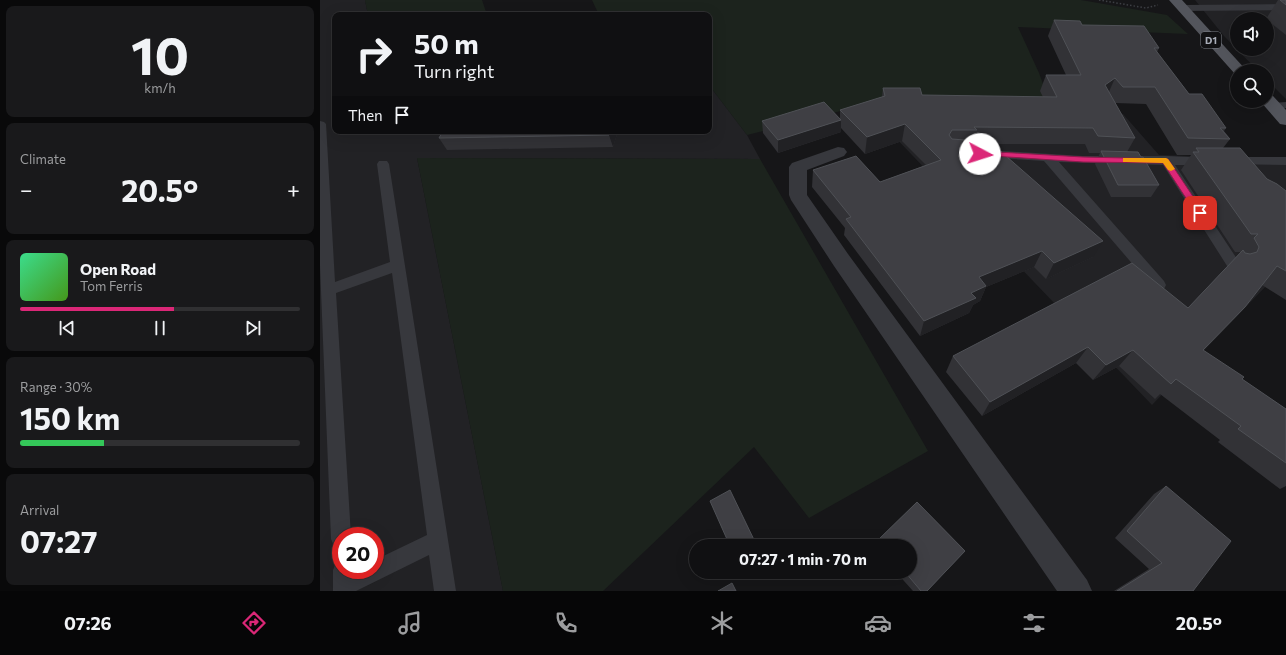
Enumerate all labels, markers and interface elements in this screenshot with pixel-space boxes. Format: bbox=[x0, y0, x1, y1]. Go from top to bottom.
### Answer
map controls bbox=[1230, 12, 1274, 108]
button: sound bbox=[1230, 12, 1274, 56]
text: 10 bbox=[131, 22, 189, 86]
text: 50 m bbox=[414, 26, 479, 60]
icon: right bbox=[348, 28, 400, 80]
road number: D1 bbox=[1201, 32, 1221, 48]
text: Turn right bbox=[414, 60, 494, 82]
button: search bbox=[1230, 64, 1274, 108]
text: km/h bbox=[144, 80, 176, 96]
icon: arrive bbox=[391, 104, 413, 126]
text: Then bbox=[348, 106, 383, 124]
position arrow bbox=[959, 133, 1001, 175]
text: Climate bbox=[20, 151, 66, 167]
text: 20.5° bbox=[121, 171, 198, 208]
text: − bbox=[20, 176, 33, 203]
text: + bbox=[287, 176, 300, 203]
pin bbox=[1183, 196, 1217, 230]
icon: arrive bbox=[1189, 202, 1211, 224]
text: Open Road bbox=[80, 260, 156, 278]
text: Tom Ferris bbox=[80, 278, 143, 294]
icon: previous bbox=[56, 317, 78, 339]
icon: pause bbox=[149, 317, 171, 339]
icon: next bbox=[242, 317, 264, 339]
text: Range · 30% bbox=[20, 379, 92, 395]
text: 150 km bbox=[20, 399, 120, 436]
text: Arrival bbox=[20, 502, 59, 518]
text: 07:27 bbox=[20, 522, 97, 559]
speed limit sign: 20 bbox=[332, 527, 384, 579]
text: 07:27 · 1 min · 70 m bbox=[739, 550, 867, 568]
icon: directions bbox=[240, 609, 268, 637]
icon: music bbox=[396, 609, 424, 637]
icon: phone bbox=[552, 609, 580, 637]
icon: climate bbox=[708, 609, 736, 637]
icon: car bbox=[864, 609, 892, 637]
icon: filters bbox=[1020, 609, 1048, 637]
text: 07:26 bbox=[64, 612, 112, 634]
text: 20.5° bbox=[1176, 612, 1222, 634]

